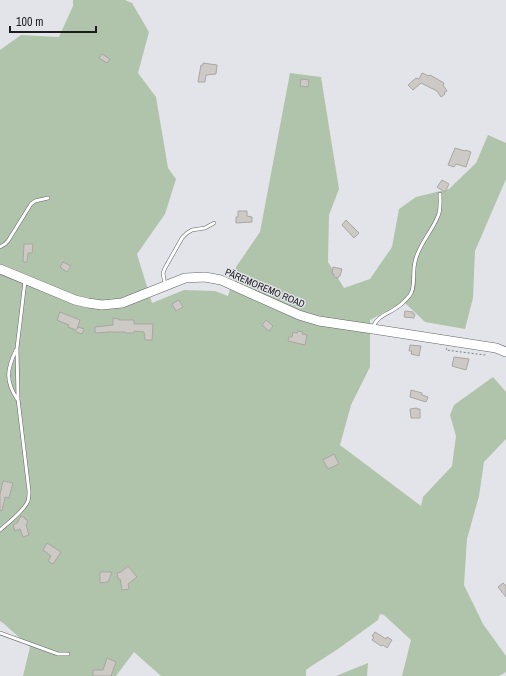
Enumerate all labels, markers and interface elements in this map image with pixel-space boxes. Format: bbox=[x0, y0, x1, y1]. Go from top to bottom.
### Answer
scale bar bbox=[10, 8, 96, 34]
text: 100 m bbox=[16, 14, 43, 30]
street label: PĀREMOREMO ROAD bbox=[223, 265, 307, 311]

